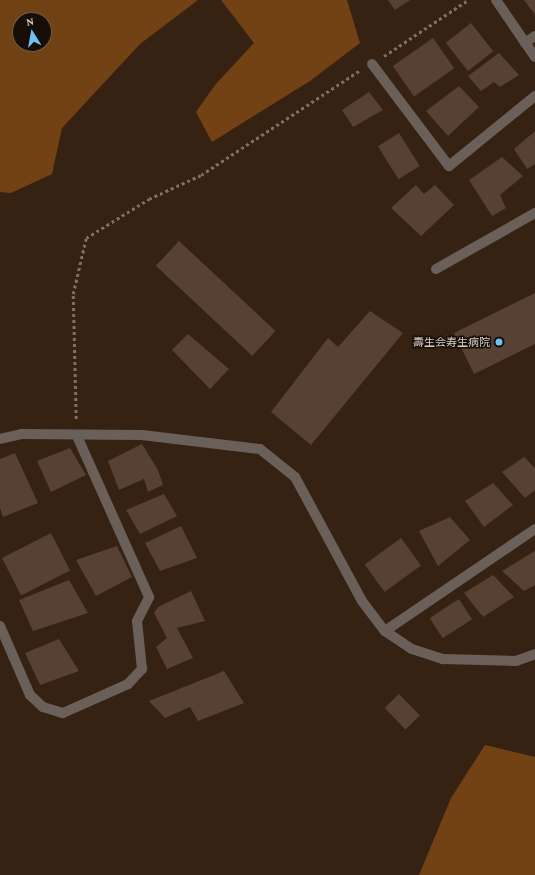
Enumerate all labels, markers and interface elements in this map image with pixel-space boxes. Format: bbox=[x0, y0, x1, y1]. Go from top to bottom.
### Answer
north arrow bbox=[12, 12, 52, 52]
text: N bbox=[25, 15, 35, 28]
place label: 壽生会寿生病院 bbox=[413, 335, 490, 349]
marker: 壽生会寿生病院 bbox=[493, 336, 505, 348]

